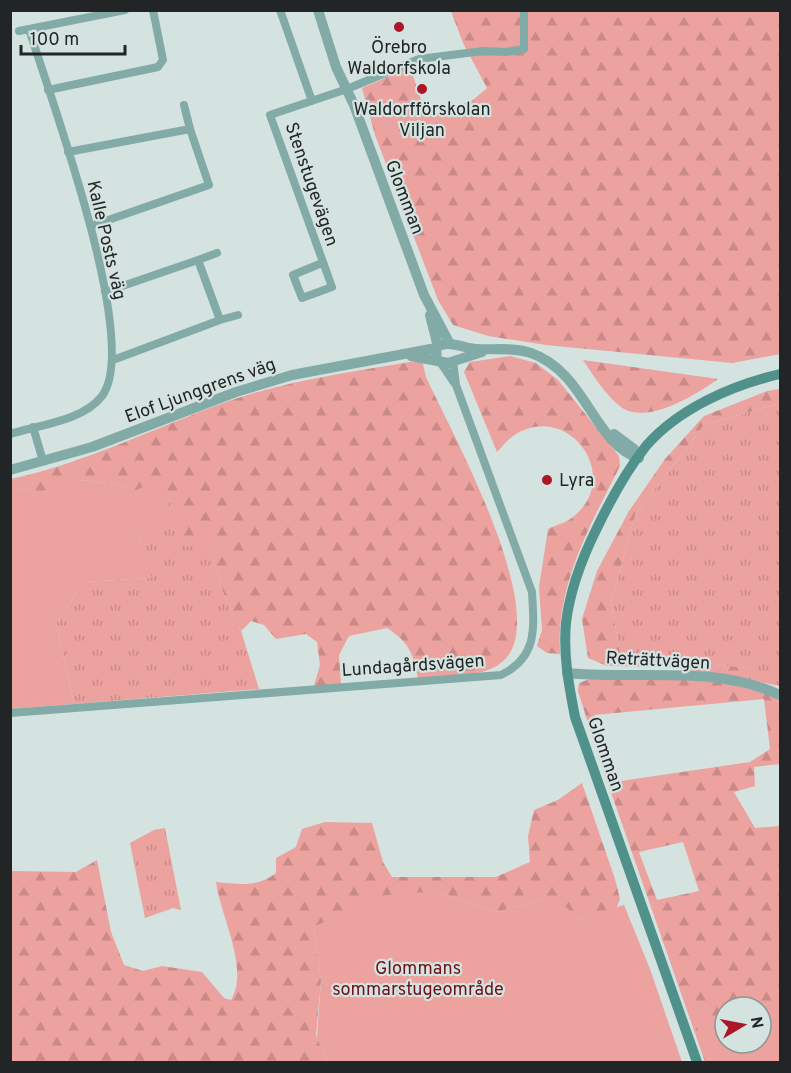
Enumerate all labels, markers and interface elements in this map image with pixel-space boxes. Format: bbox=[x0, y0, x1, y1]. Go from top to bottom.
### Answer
scale bar bbox=[21, 18, 124, 56]
marker: Örebro Waldorfskola bbox=[392, 20, 406, 34]
text: 100 m bbox=[30, 29, 79, 52]
place label: Örebro Waldorfskola bbox=[347, 35, 451, 81]
marker: Waldorfförskolan Viljan bbox=[415, 82, 429, 96]
place label: Waldorfförskolan Viljan bbox=[353, 99, 491, 143]
street label: Stenstugevägen bbox=[279, 119, 343, 250]
street label: Glomman bbox=[379, 157, 428, 238]
street label: Kalle Posts väg bbox=[81, 178, 130, 302]
street label: Elof Ljunggrens väg bbox=[122, 353, 279, 429]
place label: Lyra bbox=[559, 470, 594, 493]
marker: Lyra bbox=[540, 473, 554, 487]
street label: Reträttvägen bbox=[605, 647, 711, 676]
street label: Lundagårdsvägen bbox=[341, 650, 485, 683]
street label: Glomman bbox=[581, 714, 628, 795]
park label: Glommans sommarstugeområde bbox=[332, 958, 504, 1002]
north arrow bbox=[713, 995, 773, 1055]
text: N bbox=[745, 1015, 767, 1030]

